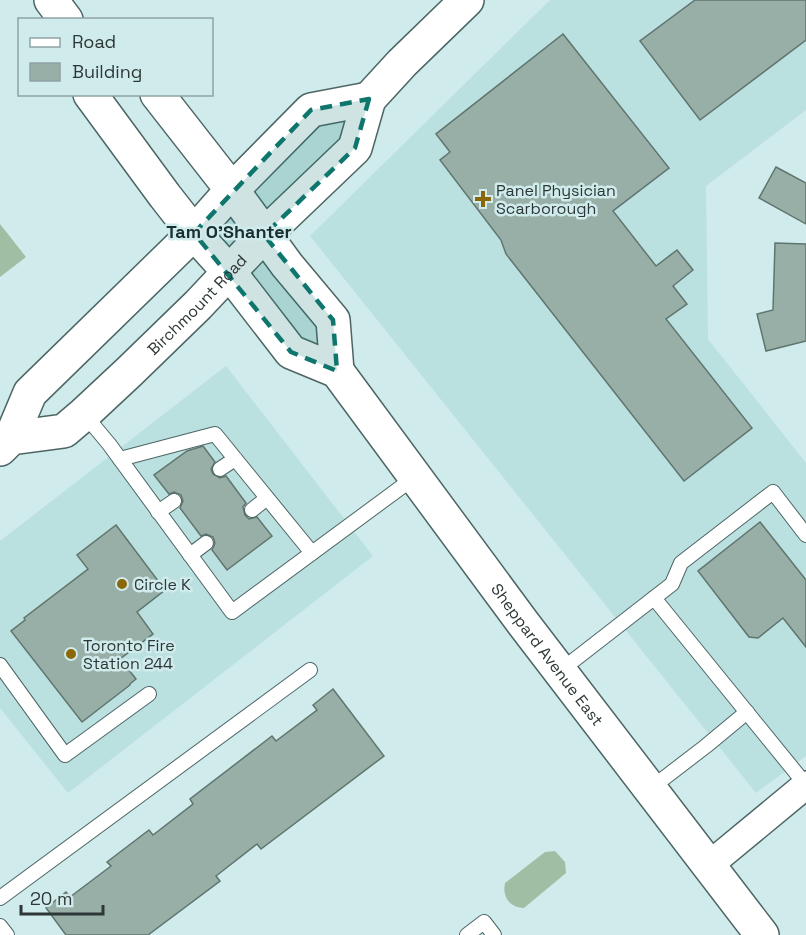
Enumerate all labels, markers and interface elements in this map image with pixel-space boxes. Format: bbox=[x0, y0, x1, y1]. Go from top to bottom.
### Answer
legend bbox=[18, 18, 213, 96]
text: Road bbox=[72, 30, 116, 53]
text: Building bbox=[72, 60, 142, 83]
place label: Panel Physician Scarborough bbox=[496, 180, 616, 219]
marker: Panel Physician Scarborough bbox=[474, 190, 492, 208]
district label: Tam O'Shanter bbox=[166, 220, 292, 243]
street label: Birchmount Road bbox=[143, 250, 251, 360]
place label: Circle K bbox=[134, 574, 191, 595]
marker: Circle K bbox=[115, 577, 129, 591]
street label: Sheppard Avenue East bbox=[486, 579, 608, 730]
place label: Toronto Fire Station 244 bbox=[83, 635, 175, 674]
marker: Toronto Fire Station 244 bbox=[64, 647, 78, 661]
scale bar bbox=[21, 878, 104, 916]
text: 20 m bbox=[30, 887, 73, 910]

